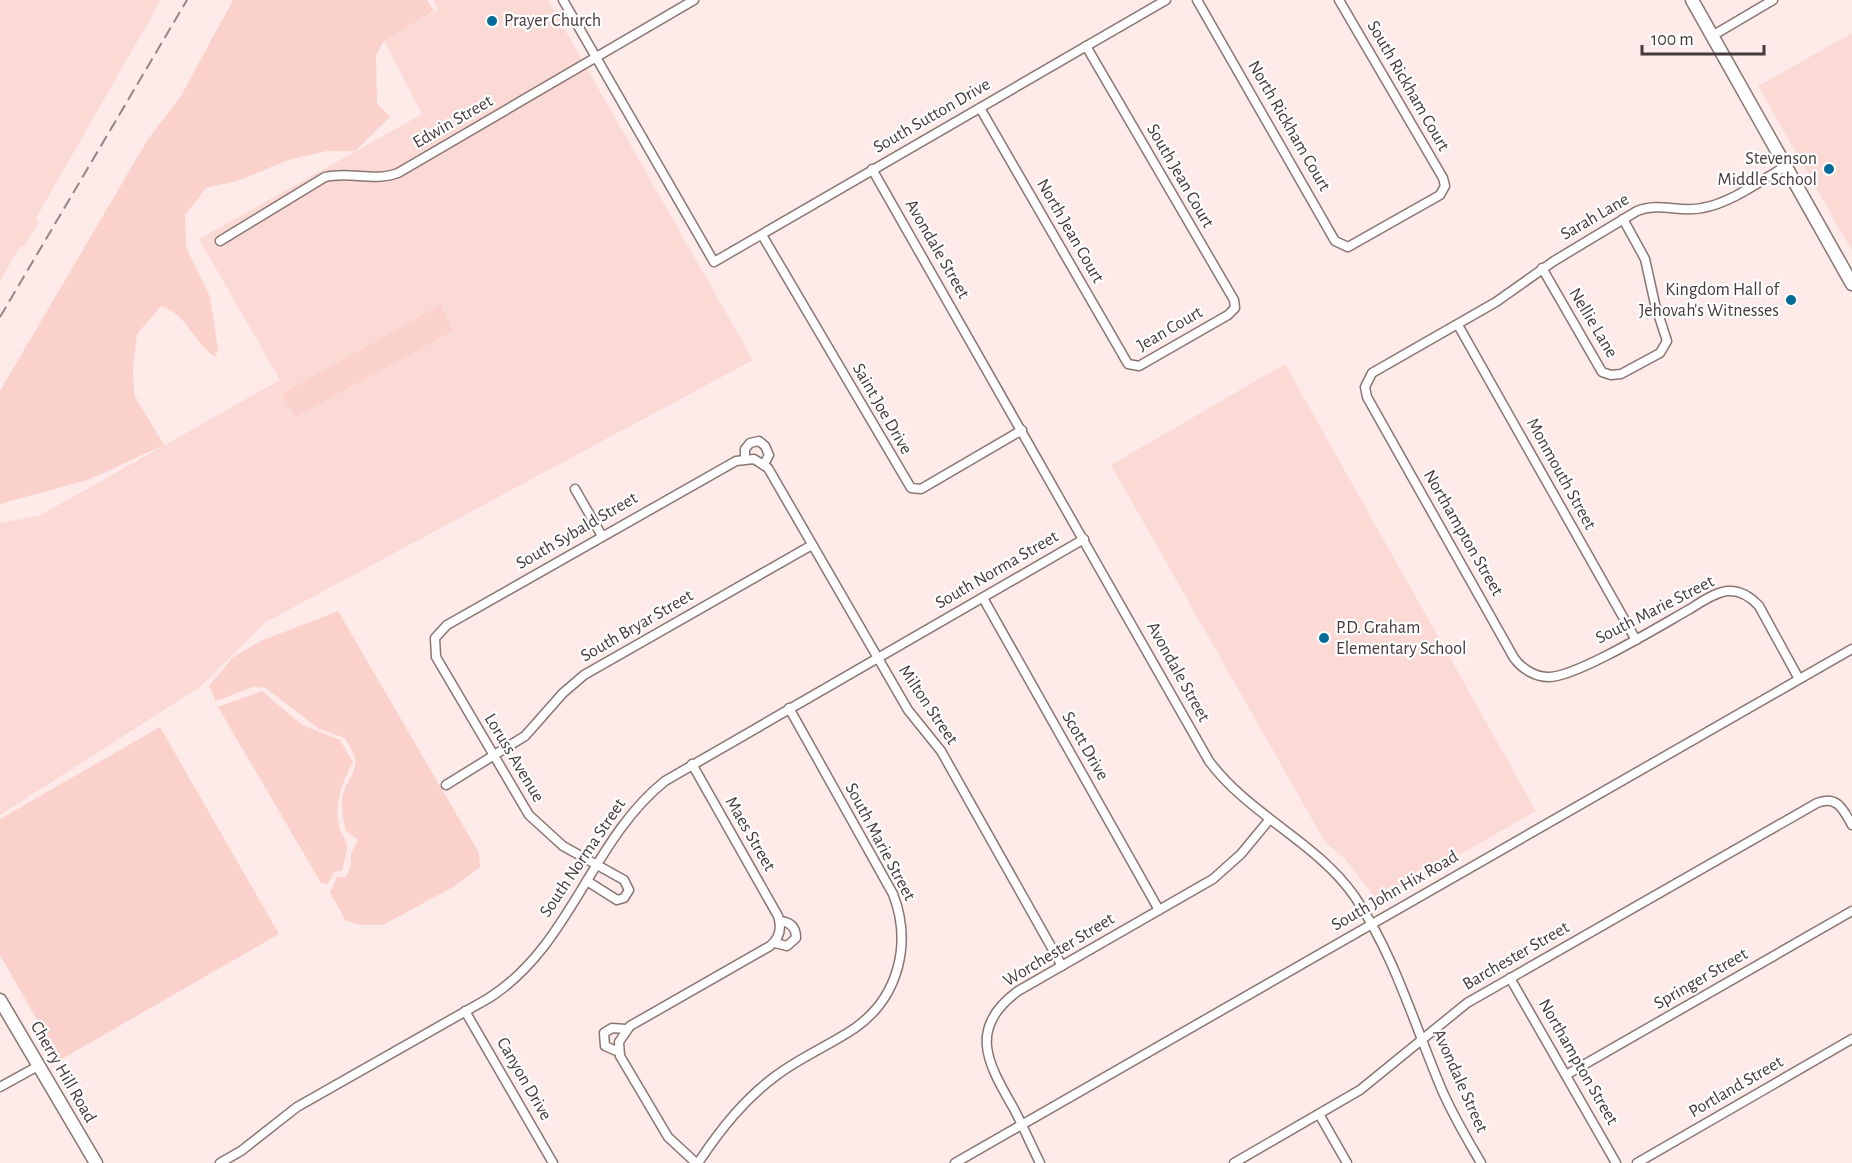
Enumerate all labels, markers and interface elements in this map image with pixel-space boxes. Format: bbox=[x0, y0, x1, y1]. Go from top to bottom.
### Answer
place label: Prayer Church bbox=[504, 12, 601, 30]
marker: Prayer Church bbox=[485, 14, 499, 28]
street label: South Rickham Court bbox=[1363, 18, 1453, 154]
scale bar bbox=[1642, 18, 1764, 56]
text: 100 m bbox=[1651, 31, 1694, 49]
street label: North Rickham Court bbox=[1244, 58, 1334, 194]
street label: South Sutton Drive bbox=[871, 75, 993, 157]
street label: Edwin Street bbox=[410, 92, 496, 152]
street label: South Jean Court bbox=[1143, 121, 1217, 231]
place label: Stevenson Middle School bbox=[1718, 150, 1817, 189]
marker: Stevenson Middle School bbox=[1822, 162, 1836, 176]
street label: North Jean Court bbox=[1033, 176, 1107, 286]
street label: Sarah Lane bbox=[1558, 190, 1632, 244]
street label: Avondale Street bbox=[901, 196, 973, 302]
place label: Kingdom Hall of Jehovah's Witnesses bbox=[1639, 281, 1781, 320]
street label: Nellie Lane bbox=[1565, 285, 1621, 361]
marker: Kingdom Hall of Jehovah's Witnesses bbox=[1784, 293, 1798, 307]
street label: Jean Court bbox=[1134, 303, 1206, 355]
street label: Saint Joe Drive bbox=[849, 361, 915, 457]
street label: Monmouth Street bbox=[1523, 415, 1599, 533]
street label: Northampton Street bbox=[1420, 467, 1506, 599]
street label: South Sybald Street bbox=[513, 489, 641, 573]
street label: South Norma Street bbox=[932, 527, 1062, 612]
street label: South Marie Street bbox=[1593, 572, 1717, 648]
street label: South Bryar Street bbox=[578, 586, 696, 665]
street label: Avondale Street bbox=[1143, 619, 1213, 725]
place label: P.D. Graham Elementary School bbox=[1336, 619, 1467, 658]
marker: P.D. Graham Elementary School bbox=[1317, 631, 1331, 645]
street label: Milton Street bbox=[895, 662, 961, 748]
street label: Scott Drive bbox=[1058, 709, 1112, 783]
street label: Loruss Avenue bbox=[481, 711, 547, 805]
street label: South Marie Street bbox=[841, 780, 919, 904]
street label: Maes Street bbox=[722, 794, 779, 874]
street label: South Norma Street bbox=[537, 795, 629, 921]
street label: South John Hix Road bbox=[1329, 847, 1461, 935]
street label: Worchester Street bbox=[1000, 910, 1118, 990]
street label: Barchester Street bbox=[1460, 918, 1573, 994]
street label: Springer Street bbox=[1651, 945, 1751, 1013]
street label: Northampton Street bbox=[1535, 996, 1621, 1128]
street label: Cherry Hill Road bbox=[27, 1018, 99, 1126]
street label: Avondale Street bbox=[1429, 1027, 1491, 1136]
street label: Canyon Drive bbox=[493, 1035, 555, 1123]
street label: Portland Street bbox=[1686, 1053, 1786, 1121]

